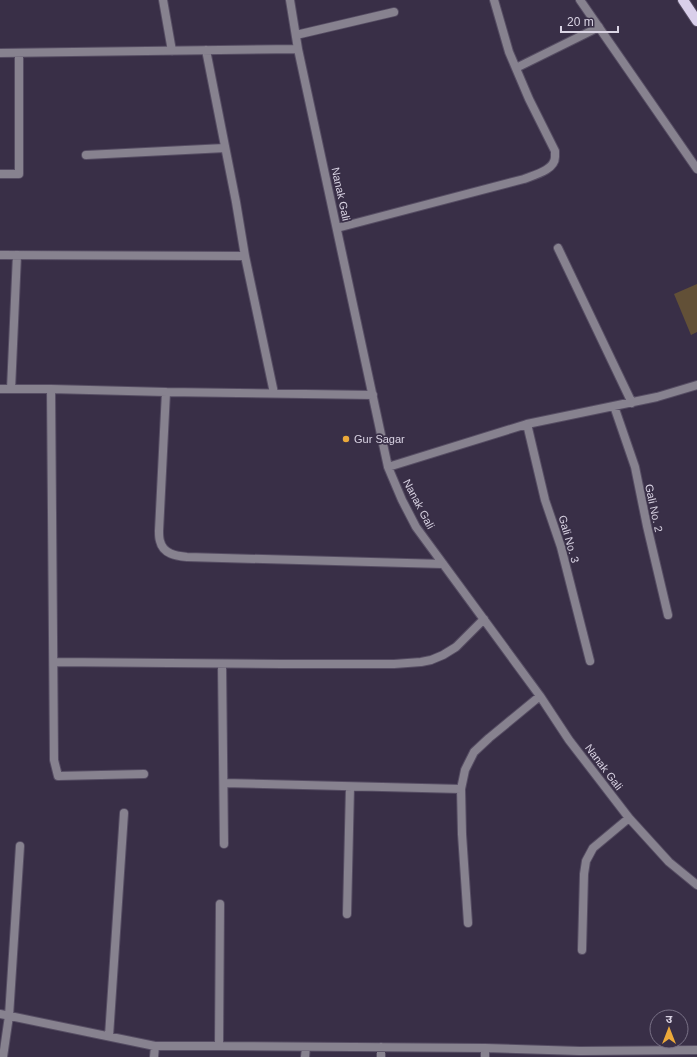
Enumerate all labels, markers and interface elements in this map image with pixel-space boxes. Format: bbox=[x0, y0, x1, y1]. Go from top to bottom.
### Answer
scale bar bbox=[561, 8, 618, 34]
text: 20 m bbox=[567, 15, 594, 29]
street label: Nanak Gali bbox=[329, 166, 353, 222]
place label: Gur Sagar bbox=[354, 433, 405, 445]
marker: Gur Sagar bbox=[341, 434, 351, 444]
street label: Nanak Gali bbox=[401, 477, 437, 531]
street label: Gali No. 2 bbox=[643, 483, 665, 533]
street label: Gali No. 3 bbox=[556, 514, 582, 564]
street label: Nanak Gali bbox=[583, 742, 625, 792]
north arrow bbox=[649, 1009, 689, 1049]
text: उ bbox=[666, 1013, 673, 1025]

